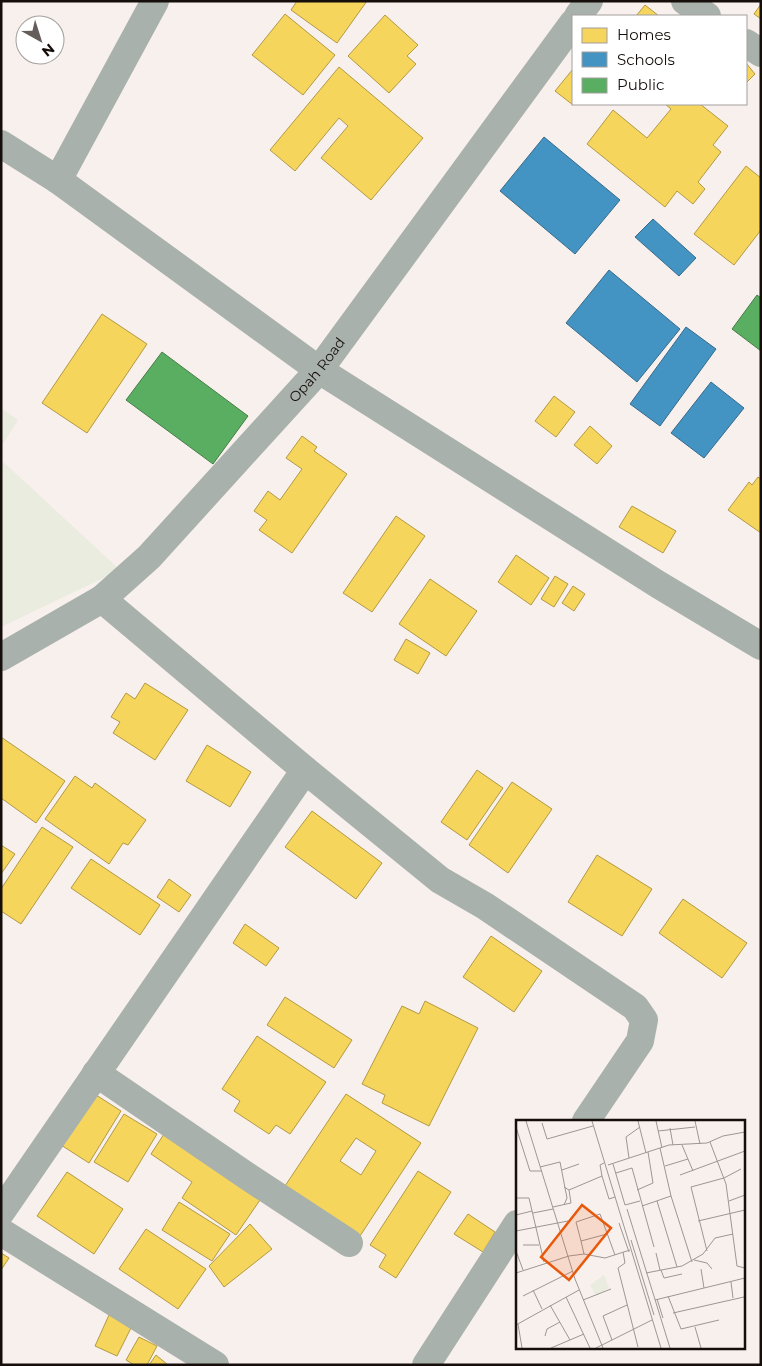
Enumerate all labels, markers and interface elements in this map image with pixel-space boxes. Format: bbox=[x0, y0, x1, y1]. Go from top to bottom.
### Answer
north arrow bbox=[15, 15, 65, 65]
legend bbox=[572, 15, 747, 105]
text: Homes bbox=[617, 25, 671, 44]
text: N bbox=[38, 40, 58, 61]
text: Schools bbox=[617, 50, 675, 69]
text: Public bbox=[617, 75, 665, 94]
street label: Opah Road bbox=[285, 334, 349, 406]
inset map bbox=[516, 1120, 744, 1348]

